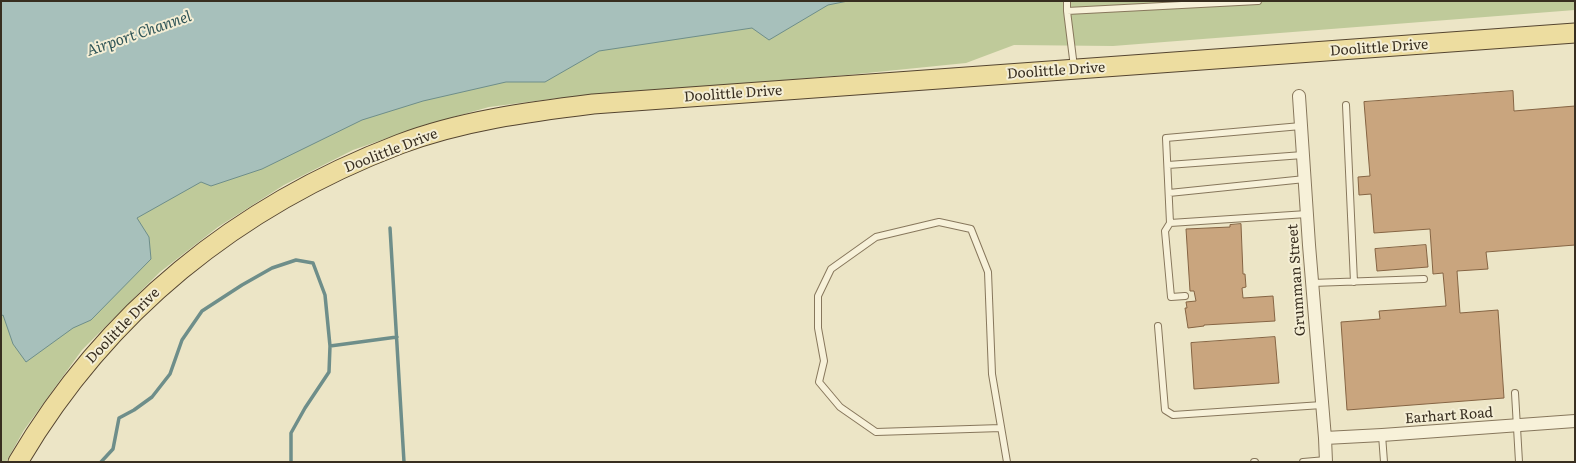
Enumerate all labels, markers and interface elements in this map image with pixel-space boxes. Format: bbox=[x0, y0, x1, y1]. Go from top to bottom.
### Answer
water label: Airport Channel bbox=[84, 8, 194, 60]
street label: Doolittle Drive bbox=[1329, 36, 1429, 60]
street label: Doolittle Drive bbox=[1006, 59, 1106, 83]
street label: Doolittle Drive bbox=[683, 82, 783, 106]
street label: Doolittle Drive bbox=[342, 125, 440, 177]
street label: Grumman Street bbox=[1285, 223, 1309, 337]
street label: Doolittle Drive bbox=[83, 285, 163, 367]
street label: Earhart Road bbox=[1404, 405, 1494, 427]

